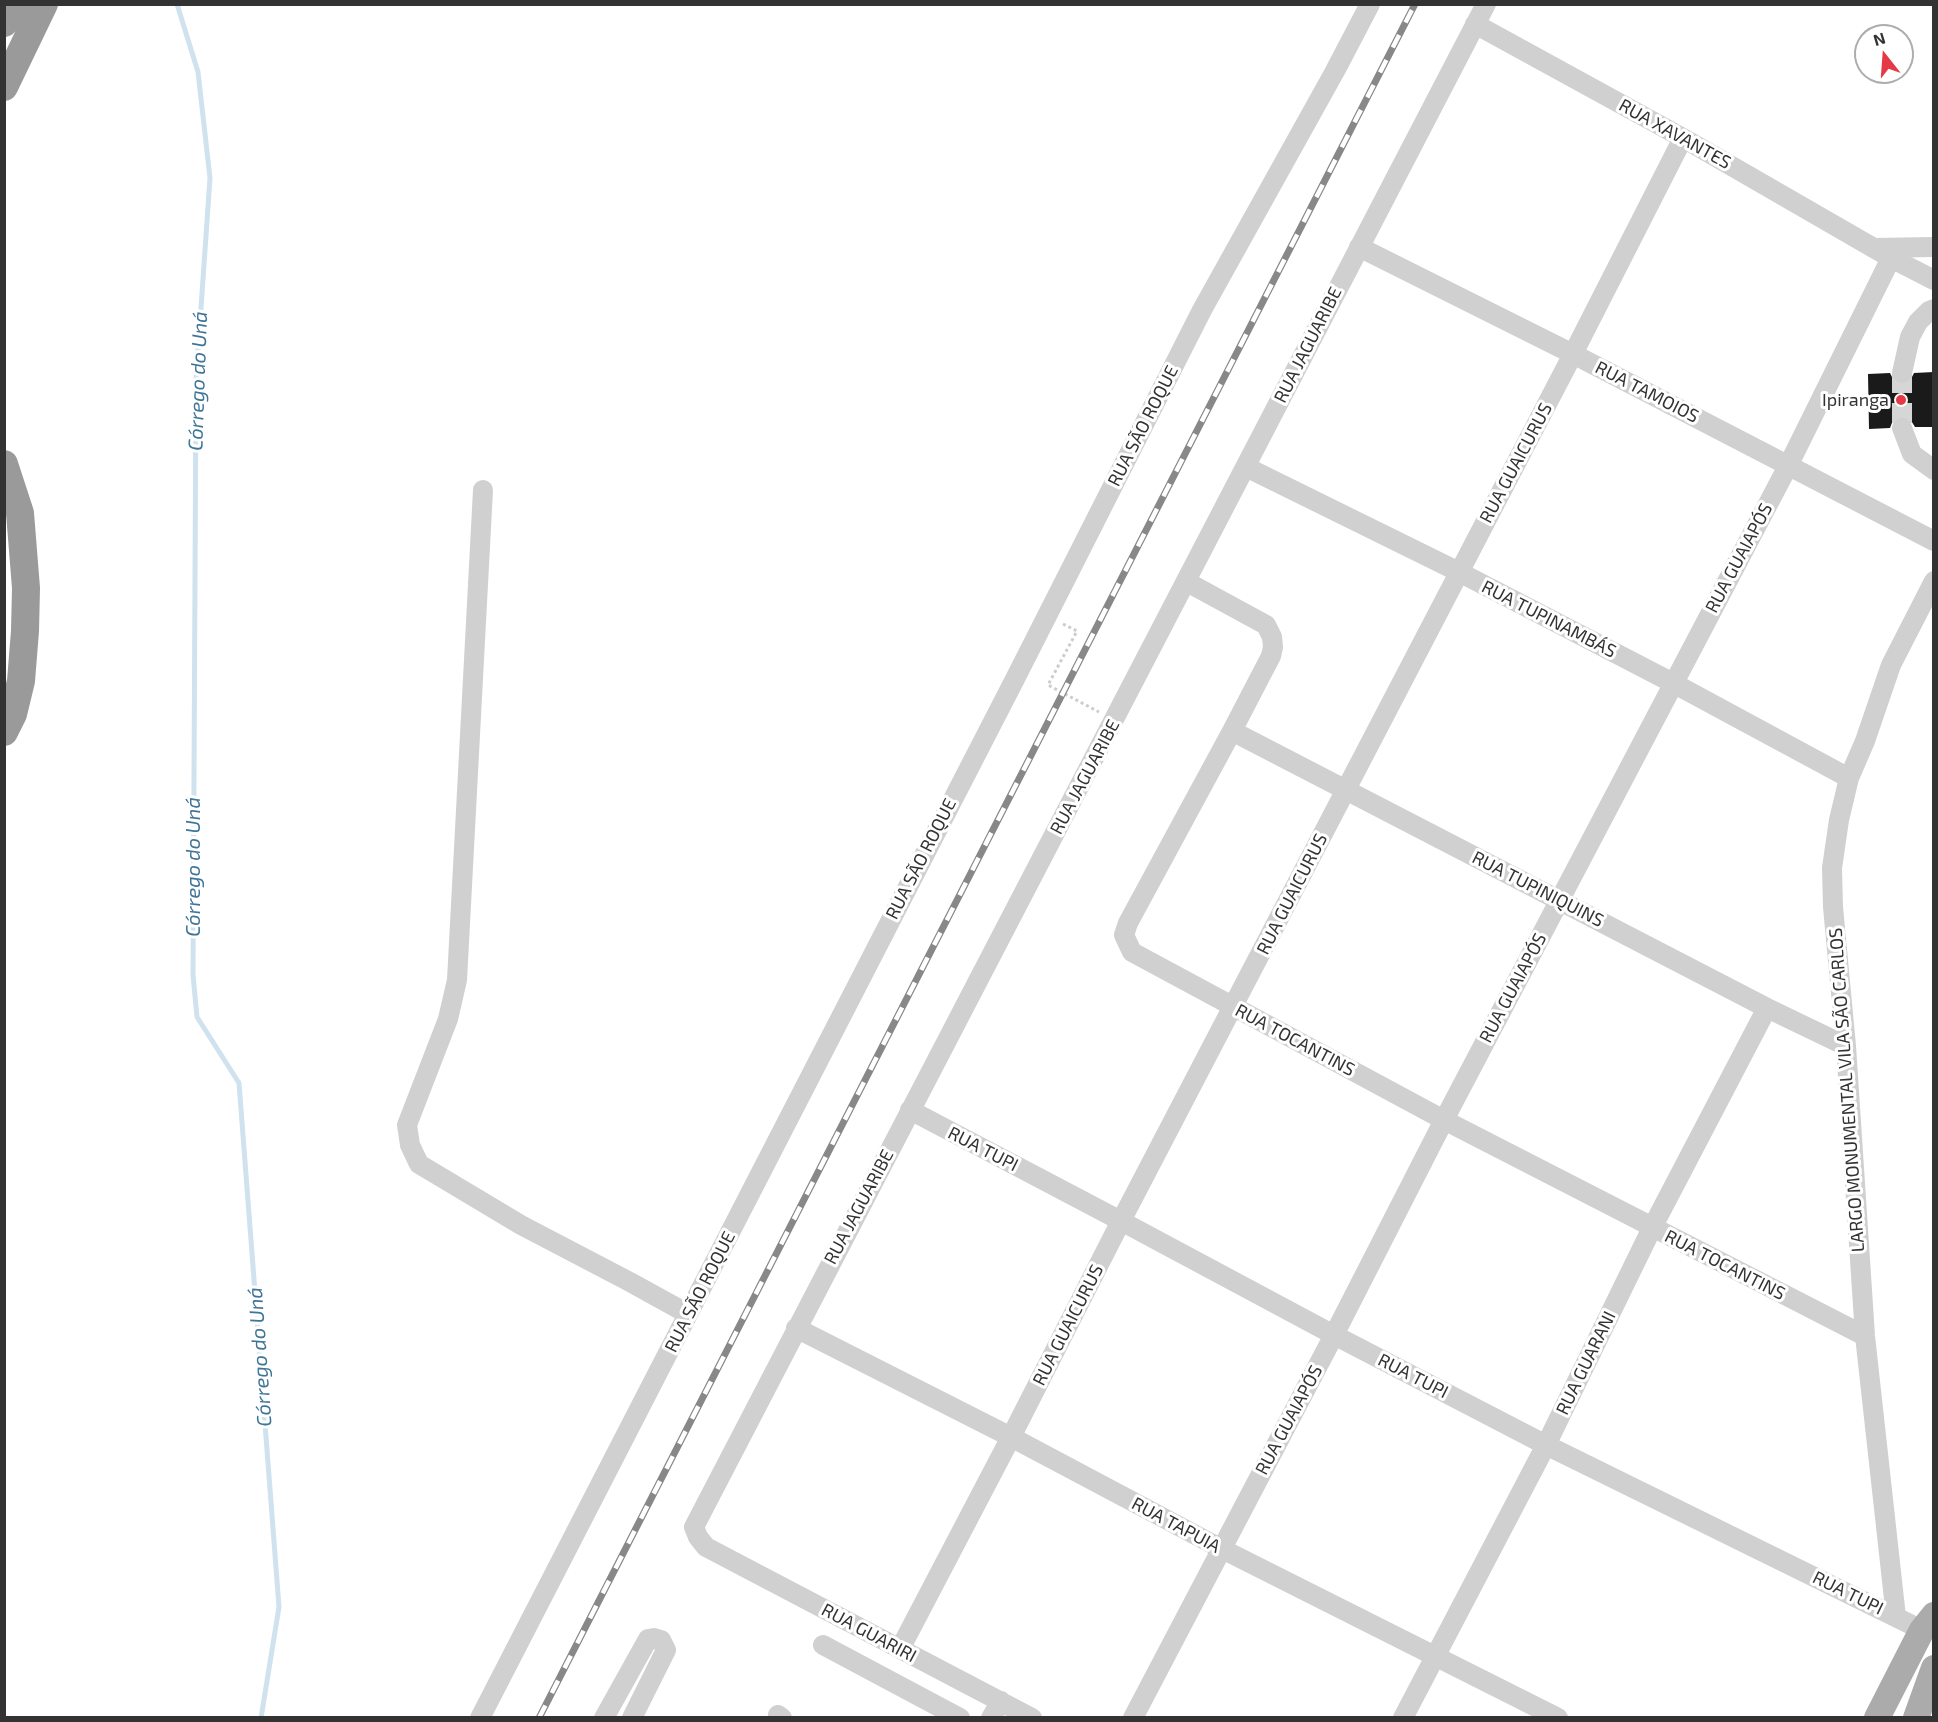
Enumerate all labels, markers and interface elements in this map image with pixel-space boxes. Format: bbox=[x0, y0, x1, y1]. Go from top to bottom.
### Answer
north arrow bbox=[1854, 24, 1914, 84]
text: N bbox=[1871, 27, 1887, 49]
street label: RUA XAVANTES bbox=[1615, 94, 1735, 174]
street label: RUA JAGUARIBE bbox=[1270, 284, 1346, 406]
water label: Córrego do Uná bbox=[184, 311, 212, 451]
street label: RUA TAMOIOS bbox=[1592, 357, 1702, 427]
street label: RUA SÃO ROQUE bbox=[1103, 362, 1183, 490]
place label: Ipiranga bbox=[1822, 389, 1889, 411]
marker: Ipiranga bbox=[1894, 393, 1908, 407]
street label: RUA GUAICURUS bbox=[1475, 399, 1557, 527]
street label: RUA GUAIAPÓS bbox=[1701, 499, 1777, 617]
street label: RUA TUPINAMBÁS bbox=[1478, 576, 1620, 662]
street label: RUA JAGUARIBE bbox=[1046, 716, 1124, 838]
street label: RUA SÃO ROQUE bbox=[881, 795, 961, 923]
water label: Córrego do Uná bbox=[181, 797, 205, 937]
street label: RUA GUAICURUS bbox=[1252, 830, 1332, 958]
street label: RUA TUPINIQUINS bbox=[1469, 846, 1607, 932]
street label: LARGO MONUMENTAL VILA SÃO CARLOS bbox=[1825, 927, 1869, 1253]
street label: RUA GUAIAPÓS bbox=[1475, 929, 1551, 1047]
street label: RUA TOCANTINS bbox=[1231, 999, 1359, 1081]
street label: RUA TUPI bbox=[944, 1122, 1022, 1176]
street label: RUA JAGUARIBE bbox=[820, 1146, 898, 1268]
street label: RUA TOCANTINS bbox=[1661, 1225, 1789, 1305]
street label: RUA SÃO ROQUE bbox=[660, 1228, 740, 1356]
street label: RUA GUAICURUS bbox=[1028, 1261, 1108, 1389]
water label: Córrego do Uná bbox=[243, 1286, 277, 1428]
street label: RUA GUARANI bbox=[1552, 1308, 1620, 1418]
street label: RUA TUPI bbox=[1374, 1349, 1452, 1403]
street label: RUA GUAIAPÓS bbox=[1251, 1361, 1327, 1479]
street label: RUA TAPUIA bbox=[1128, 1493, 1224, 1557]
street label: RUA TUPI bbox=[1809, 1567, 1887, 1619]
street label: RUA GUARIRI bbox=[818, 1599, 920, 1667]

